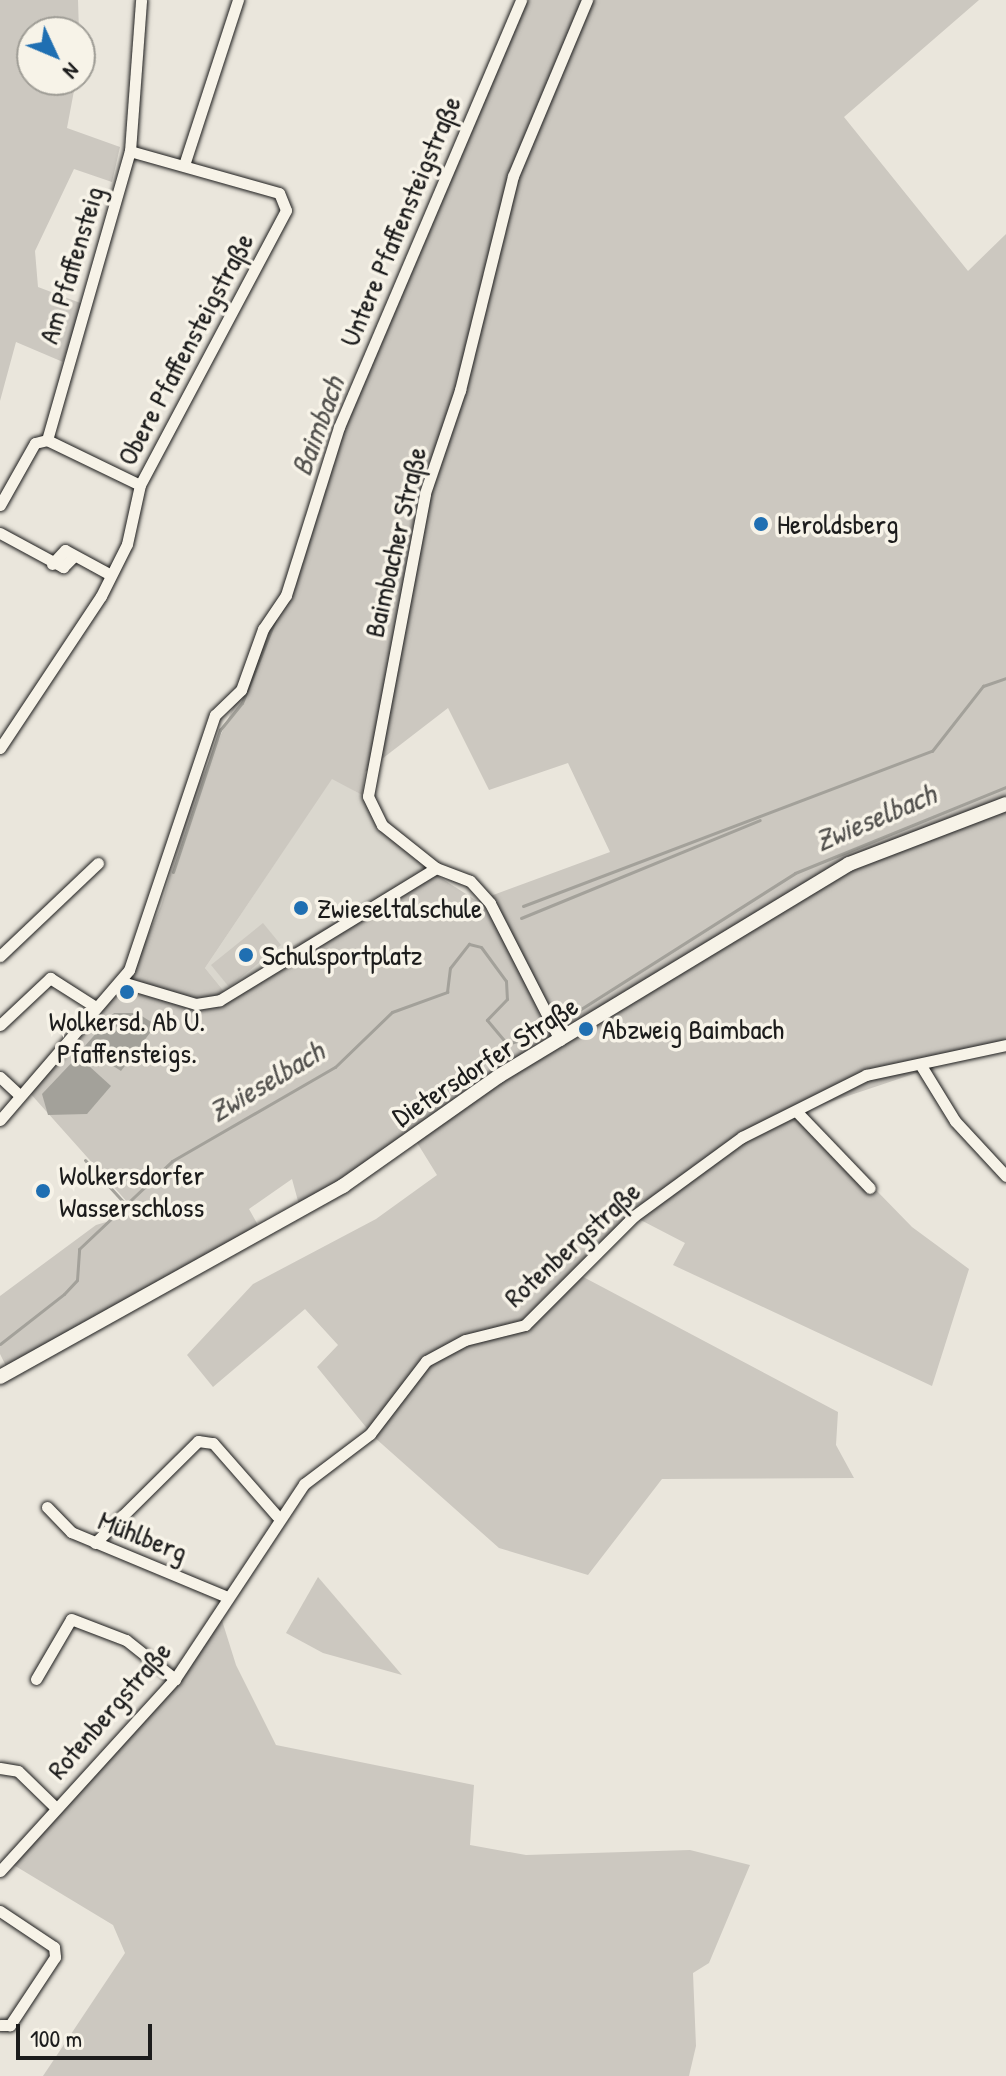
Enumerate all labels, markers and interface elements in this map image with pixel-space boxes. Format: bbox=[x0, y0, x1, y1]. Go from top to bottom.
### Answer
north arrow bbox=[16, 16, 96, 96]
text: N bbox=[57, 57, 87, 86]
street label: Untere Pfaffensteigstraße bbox=[332, 91, 468, 351]
street label: Am Pfaffensteig bbox=[31, 182, 111, 348]
street label: Obere Pfaffensteigstraße bbox=[110, 227, 260, 471]
water label: Baimbach bbox=[283, 372, 351, 480]
street label: Baimbacher Straße bbox=[357, 444, 433, 640]
place label: Heroldsberg bbox=[777, 507, 898, 541]
marker: Heroldsberg bbox=[752, 515, 770, 533]
water label: Zwieselbach bbox=[809, 776, 941, 858]
place label: Zwieseltalschule bbox=[317, 891, 482, 925]
marker: Zwieseltalschule bbox=[292, 899, 310, 917]
place label: Schulsportplatz bbox=[262, 938, 423, 972]
marker: Schulsportplatz bbox=[237, 946, 255, 964]
marker: Wolkersd. Ab U. Pfaffensteigs. bbox=[118, 983, 136, 1001]
street label: Dietersdorfer Straße bbox=[386, 988, 584, 1134]
place label: Wolkersd. Ab U. Pfaffensteigs. bbox=[49, 1004, 205, 1070]
place label: Abzweig Baimbach bbox=[602, 1012, 784, 1046]
marker: Abzweig Baimbach bbox=[577, 1020, 595, 1038]
water label: Zwieselbach bbox=[202, 1033, 330, 1129]
place label: Wolkersdorfer Wasserschloss bbox=[59, 1158, 204, 1224]
street label: Rotenbergstraße bbox=[497, 1174, 647, 1314]
marker: Wolkersdorfer Wasserschloss bbox=[34, 1182, 52, 1200]
street label: Mühlberg bbox=[94, 1503, 192, 1569]
street label: Rotenbergstraße bbox=[40, 1634, 178, 1786]
scale bar bbox=[20, 2008, 156, 2058]
text: 100 m bbox=[30, 2022, 82, 2054]

